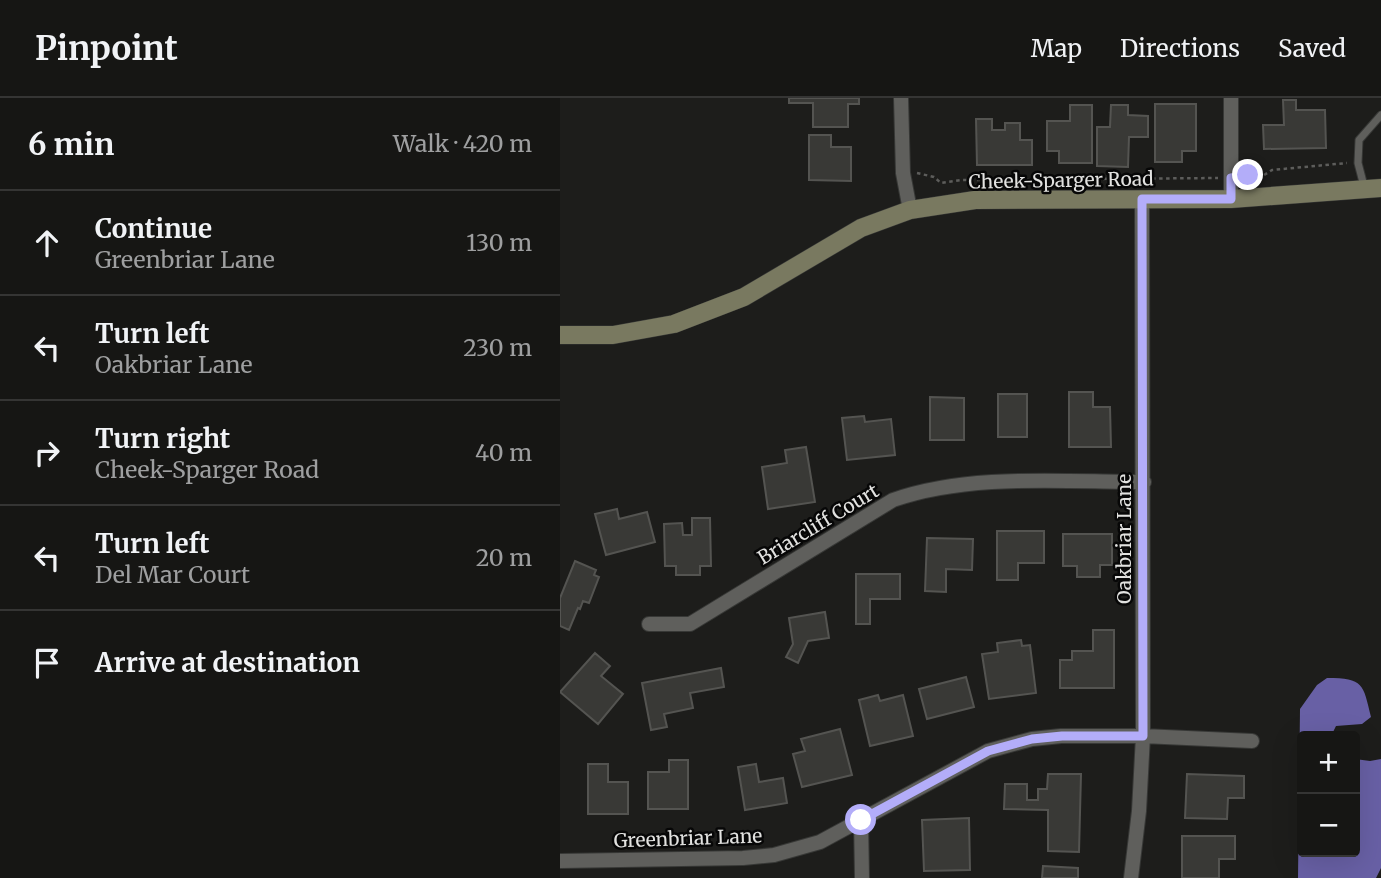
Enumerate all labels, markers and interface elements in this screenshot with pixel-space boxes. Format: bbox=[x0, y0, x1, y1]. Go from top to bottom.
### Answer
text: Pinpoint bbox=[35, 28, 178, 69]
text: Map bbox=[1031, 33, 1082, 64]
text: Directions bbox=[1120, 33, 1240, 64]
text: Saved bbox=[1278, 33, 1346, 64]
text: 6 min bbox=[28, 125, 114, 163]
text: Walk · 420 m bbox=[393, 129, 532, 158]
route end bbox=[1232, 159, 1263, 190]
street label: Cheek-Sparger Road bbox=[968, 166, 1154, 194]
text: Continue bbox=[95, 212, 212, 245]
icon: ahead bbox=[28, 224, 66, 262]
text: 130 m bbox=[466, 228, 532, 257]
text: Greenbriar Lane bbox=[95, 245, 275, 274]
text: Turn left bbox=[95, 317, 209, 350]
icon: left bbox=[28, 329, 66, 367]
text: 230 m bbox=[463, 333, 532, 362]
text: Oakbriar Lane bbox=[95, 350, 252, 379]
text: Turn right bbox=[95, 422, 230, 455]
icon: right bbox=[28, 434, 66, 472]
text: 40 m bbox=[475, 438, 532, 467]
text: Cheek-Sparger Road bbox=[95, 455, 319, 484]
street label: Oakbriar Lane bbox=[1112, 474, 1136, 604]
street label: Briarcliff Court bbox=[753, 478, 883, 570]
text: Turn left bbox=[95, 527, 209, 560]
icon: left bbox=[28, 539, 66, 577]
text: 20 m bbox=[476, 543, 532, 572]
text: Del Mar Court bbox=[95, 560, 250, 589]
icon: arrive bbox=[28, 644, 66, 682]
text: Arrive at destination bbox=[95, 646, 360, 679]
map controls bbox=[1297, 731, 1360, 857]
button: + bbox=[1297, 731, 1360, 794]
button: − bbox=[1297, 794, 1360, 857]
route start bbox=[845, 804, 876, 835]
street label: Greenbriar Lane bbox=[613, 823, 763, 853]

